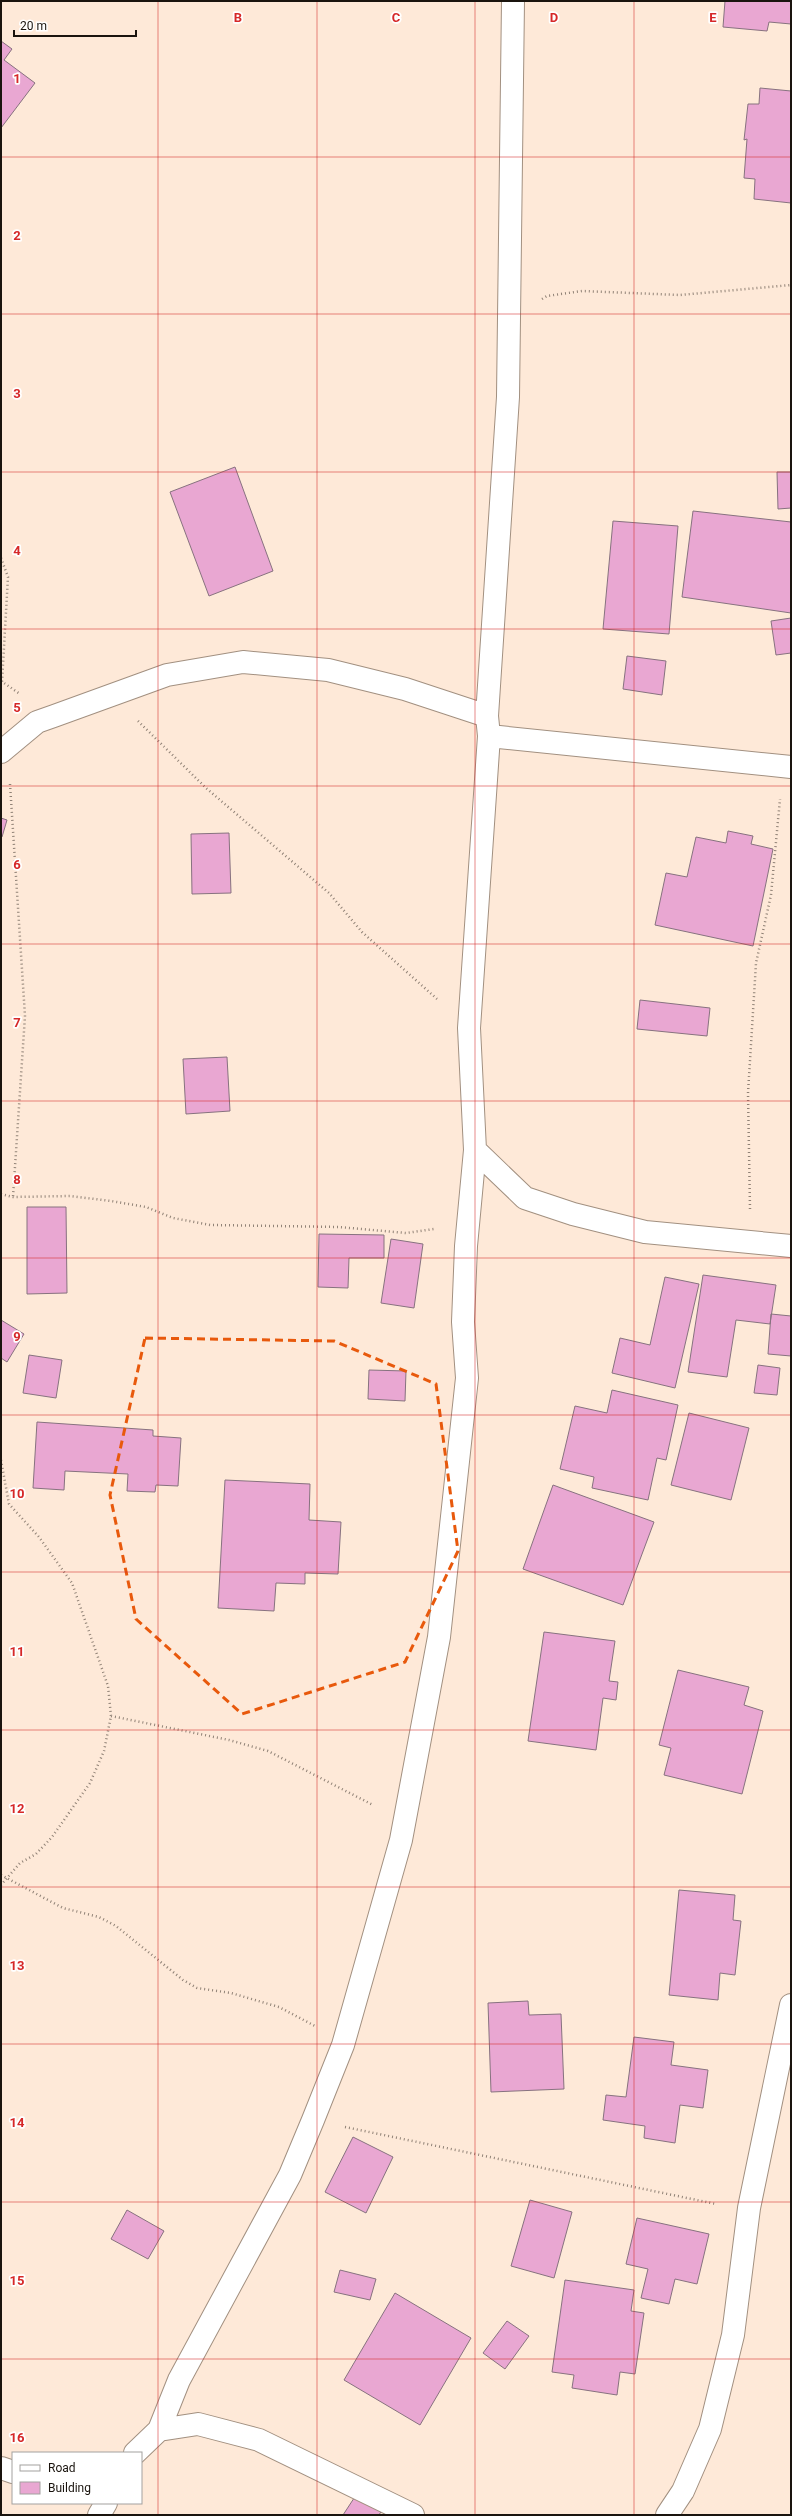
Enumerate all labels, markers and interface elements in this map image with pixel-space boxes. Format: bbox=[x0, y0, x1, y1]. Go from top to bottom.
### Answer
text: B bbox=[234, 10, 242, 25]
text: C bbox=[392, 10, 401, 25]
text: D bbox=[550, 10, 558, 25]
text: E bbox=[709, 10, 717, 25]
scale bar bbox=[14, 12, 136, 38]
text: 20 m bbox=[20, 19, 47, 33]
text: 1 bbox=[13, 71, 21, 86]
text: 2 bbox=[13, 228, 21, 243]
text: 3 bbox=[13, 386, 21, 401]
text: 4 bbox=[13, 543, 21, 558]
text: 5 bbox=[13, 700, 21, 715]
text: 6 bbox=[13, 857, 21, 872]
text: 7 bbox=[13, 1015, 21, 1030]
text: 8 bbox=[13, 1172, 21, 1187]
text: 9 bbox=[13, 1329, 21, 1344]
text: 10 bbox=[10, 1486, 24, 1501]
text: 11 bbox=[10, 1644, 24, 1659]
text: 12 bbox=[10, 1801, 24, 1816]
text: 13 bbox=[10, 1958, 24, 1973]
text: 14 bbox=[10, 2115, 25, 2130]
text: 15 bbox=[10, 2273, 24, 2288]
text: 16 bbox=[10, 2430, 25, 2445]
legend bbox=[12, 2452, 142, 2504]
text: Road bbox=[48, 2461, 76, 2475]
text: Building bbox=[48, 2481, 91, 2495]

